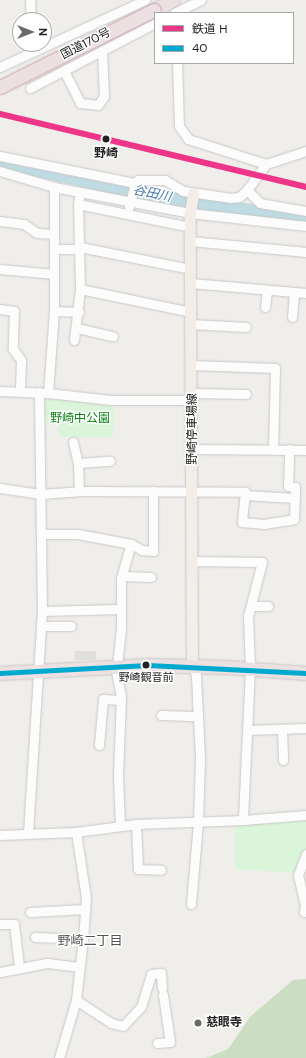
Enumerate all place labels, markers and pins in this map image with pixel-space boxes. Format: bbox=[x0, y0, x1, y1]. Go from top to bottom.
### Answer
marker: 野崎 bbox=[99, 132, 113, 146]
place label: 野崎 bbox=[94, 147, 118, 161]
marker: 野崎観音前 bbox=[141, 660, 151, 670]
place label: 野崎観音前 bbox=[119, 670, 173, 684]
place label: 慈眼寺 bbox=[206, 1016, 242, 1030]
marker: 慈眼寺 bbox=[193, 1018, 203, 1028]

